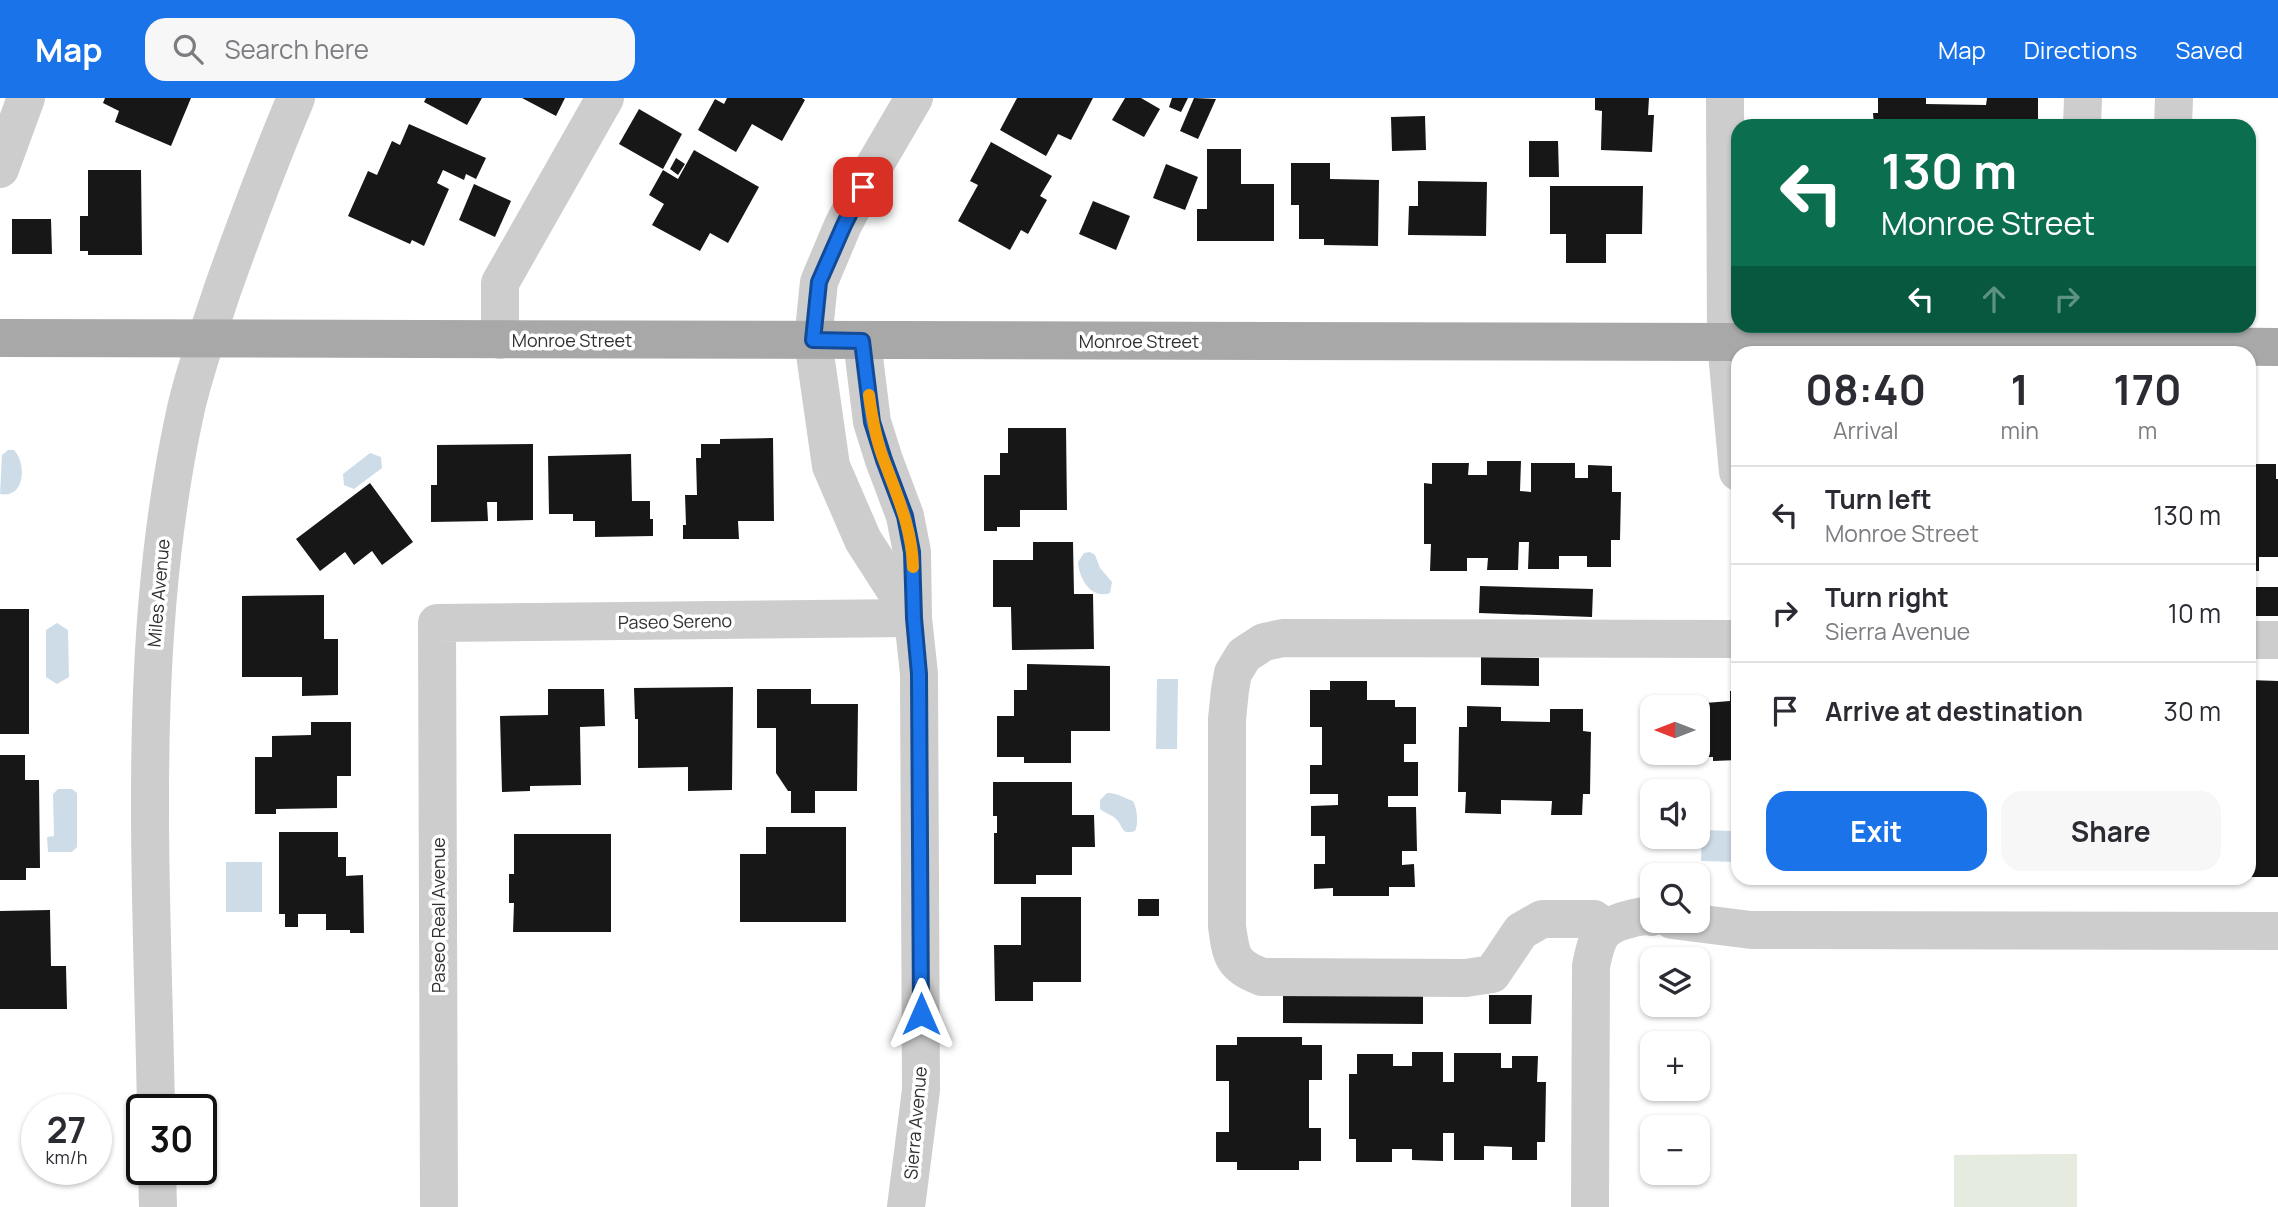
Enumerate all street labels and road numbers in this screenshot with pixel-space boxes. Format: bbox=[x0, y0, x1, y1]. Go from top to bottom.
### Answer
street label: Monroe Street bbox=[512, 328, 632, 352]
street label: Monroe Street bbox=[1079, 329, 1199, 353]
street label: Miles Avenue bbox=[141, 538, 175, 648]
street label: Paseo Sereno bbox=[618, 608, 732, 634]
street label: Paseo Real Avenue bbox=[426, 837, 450, 993]
street label: Sierra Avenue bbox=[898, 1065, 932, 1181]

